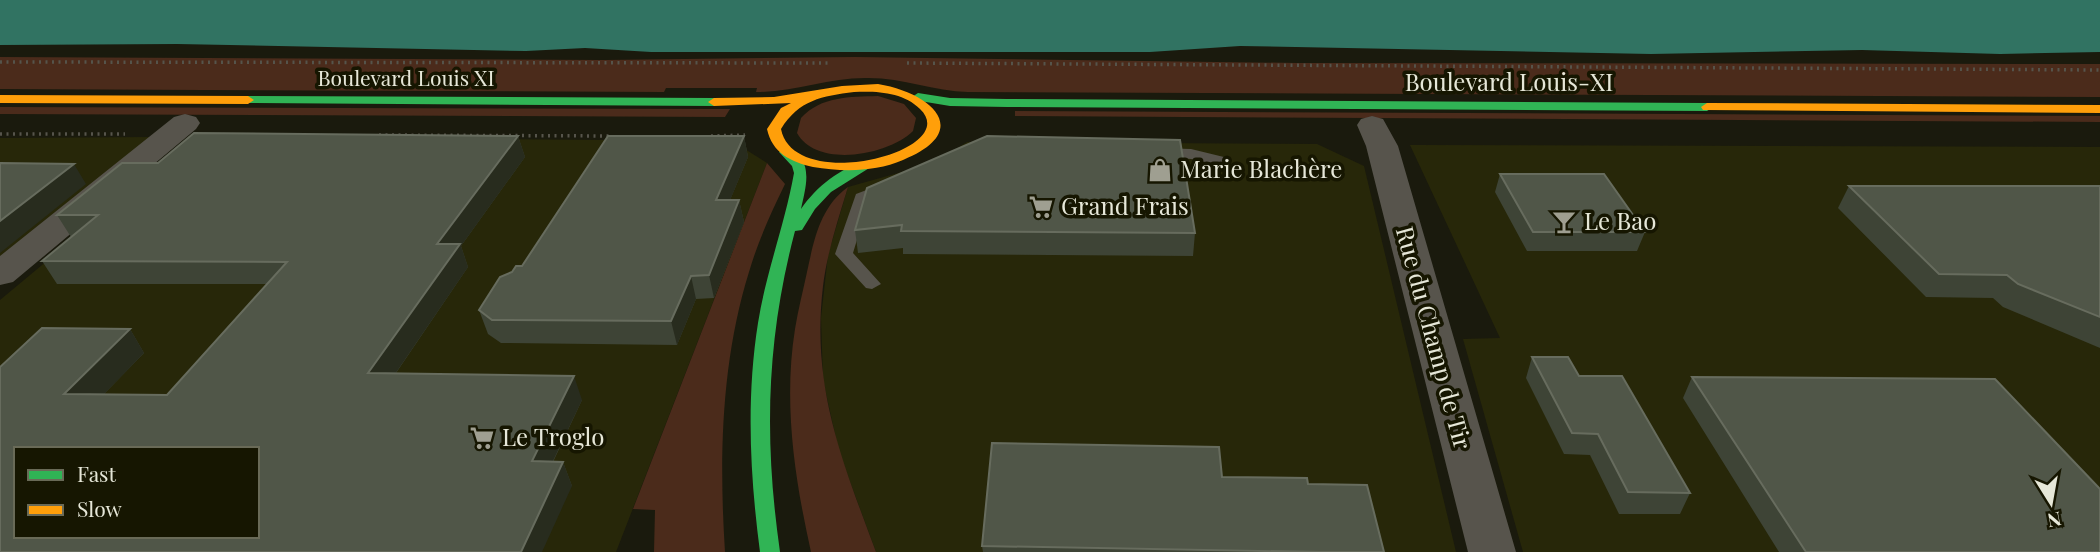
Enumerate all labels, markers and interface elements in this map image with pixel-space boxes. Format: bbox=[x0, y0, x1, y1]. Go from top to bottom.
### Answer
street label: Boulevard Louis XI bbox=[317, 63, 495, 91]
street label: Boulevard Louis-XI bbox=[1405, 65, 1613, 97]
place label: Marie Blachère bbox=[1180, 152, 1342, 184]
shop icon: Marie Blachère bbox=[1146, 156, 1174, 184]
place label: Grand Frais bbox=[1061, 189, 1189, 221]
supermarket icon: Grand Frais bbox=[1027, 193, 1055, 221]
place label: Le Bao bbox=[1584, 204, 1656, 236]
bar icon: Le Bao bbox=[1550, 208, 1578, 236]
street label: Rue du Champ de Tir bbox=[1390, 223, 1480, 453]
place label: Le Troglo bbox=[502, 420, 604, 452]
supermarket icon: Le Troglo bbox=[468, 424, 496, 452]
legend bbox=[14, 447, 259, 538]
text: Fast bbox=[77, 459, 116, 487]
north arrow bbox=[2016, 468, 2086, 538]
text: Slow bbox=[77, 494, 122, 522]
text: N bbox=[2045, 507, 2064, 535]

